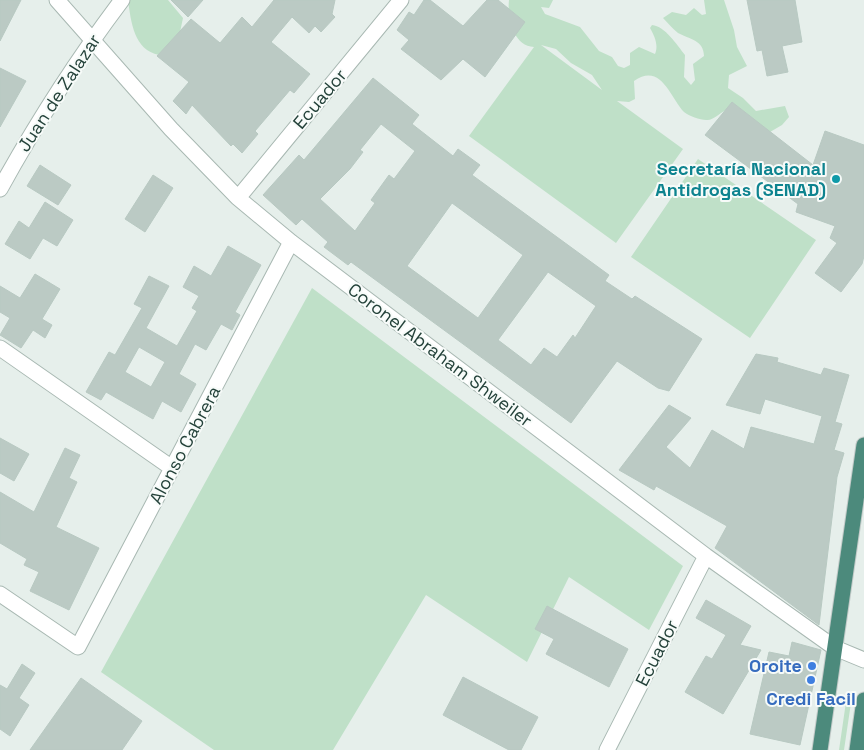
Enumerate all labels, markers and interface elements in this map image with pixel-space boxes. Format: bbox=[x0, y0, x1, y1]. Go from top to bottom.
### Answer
street label: Juan de Zalazar bbox=[12, 29, 105, 156]
street label: Ecuador bbox=[288, 64, 352, 133]
place label: Secretaría Nacional Antidrogas (SENAD) bbox=[655, 157, 826, 201]
marker: Secretaría Nacional Antidrogas (SENAD) bbox=[830, 173, 842, 185]
street label: Coronel Abraham Shweiler bbox=[343, 278, 537, 432]
street label: Alonso Cabrera bbox=[144, 382, 225, 508]
street label: Ecuador bbox=[630, 616, 683, 690]
place label: Oroite bbox=[749, 654, 802, 677]
marker: Oroite bbox=[806, 660, 818, 672]
marker: Credi Facil bbox=[805, 674, 817, 686]
place label: Credi Facil bbox=[766, 687, 856, 710]

